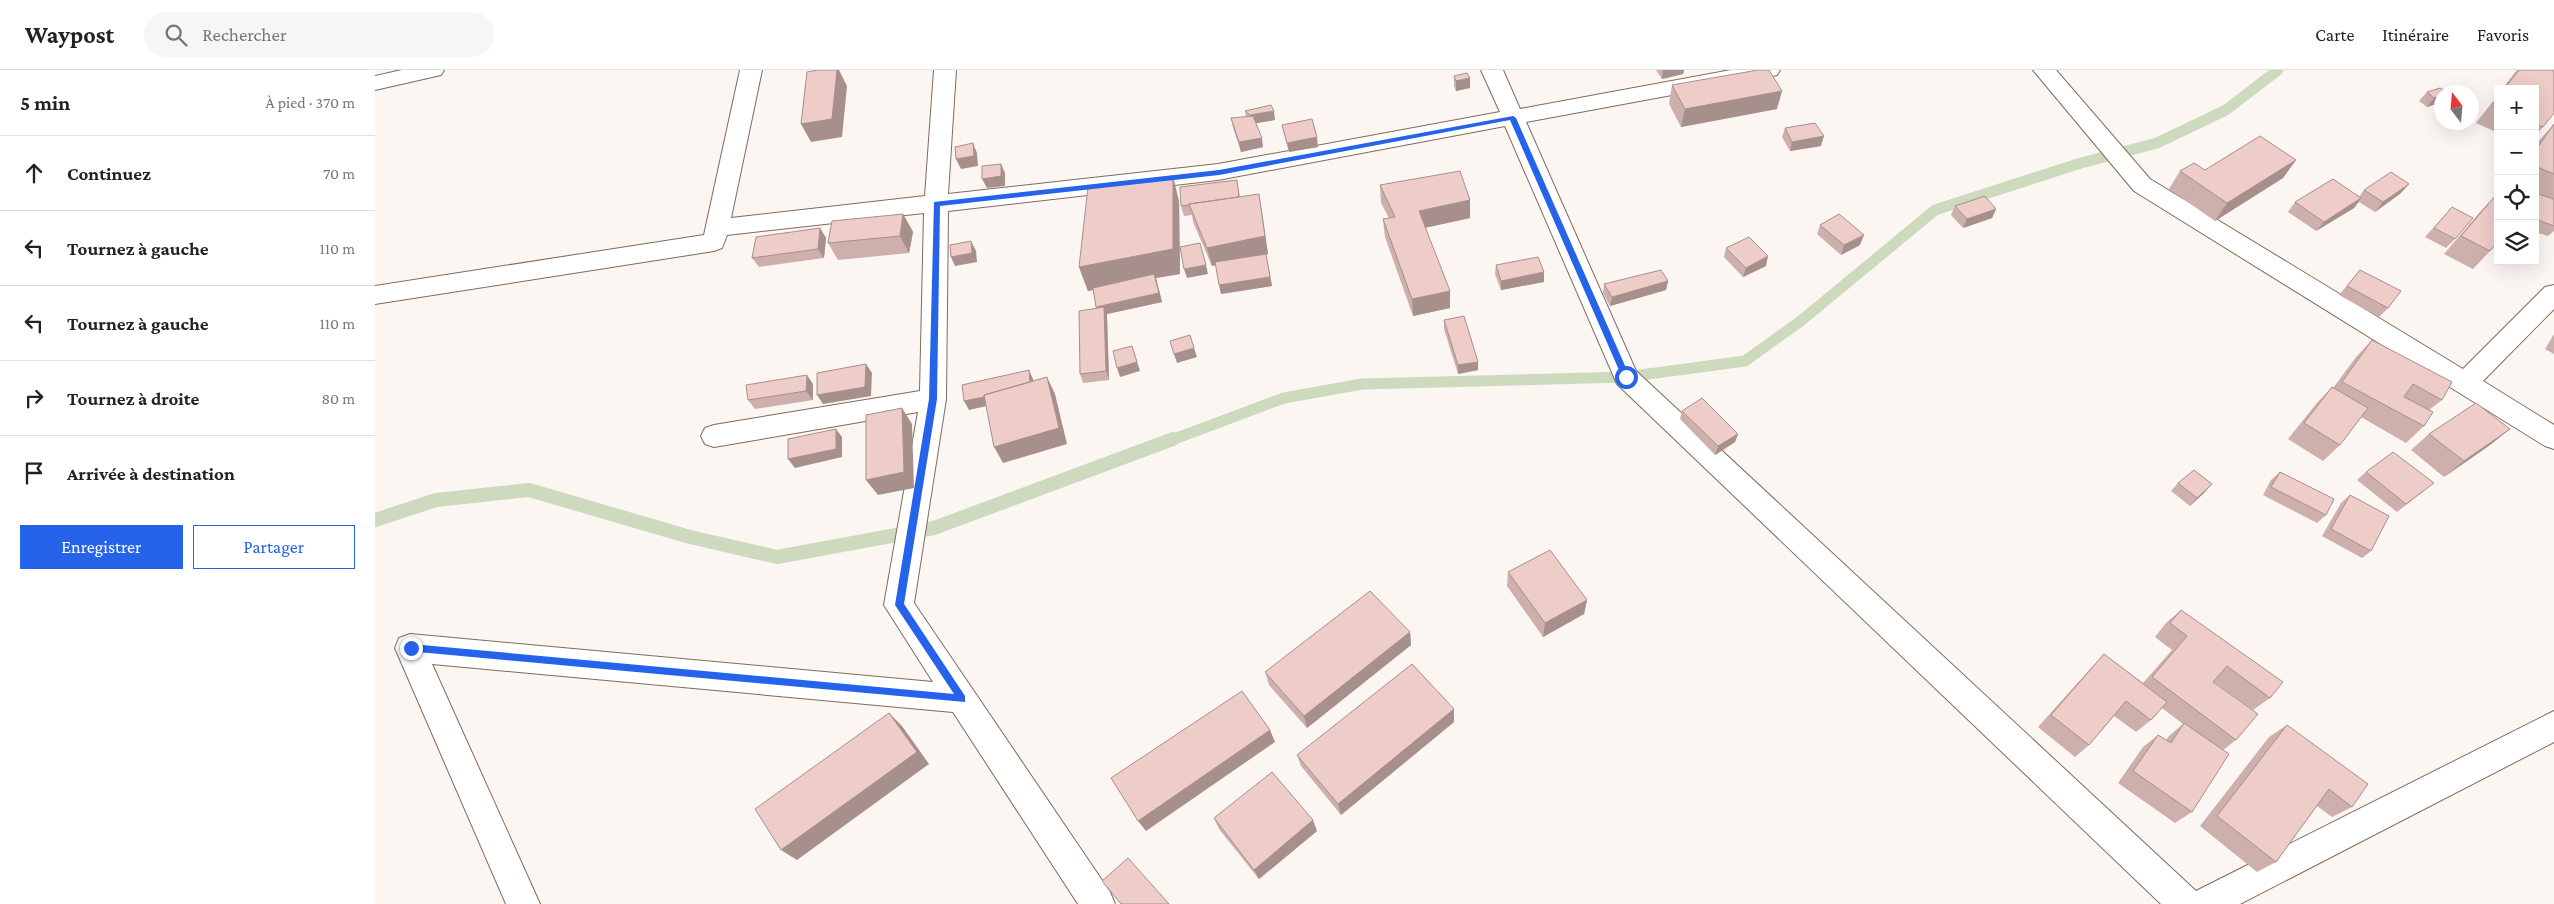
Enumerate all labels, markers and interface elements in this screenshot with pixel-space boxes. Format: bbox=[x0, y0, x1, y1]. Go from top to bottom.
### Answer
search box bbox=[144, 12, 494, 57]
text: Waypost bbox=[25, 21, 114, 48]
icon: search bbox=[162, 21, 190, 49]
text: Rechercher bbox=[202, 24, 287, 45]
text: Carte bbox=[2315, 25, 2354, 45]
text: Itinéraire bbox=[2382, 25, 2449, 45]
text: Favoris bbox=[2477, 25, 2529, 45]
north arrow bbox=[2434, 85, 2479, 130]
map controls bbox=[2494, 85, 2539, 265]
button: + bbox=[2494, 85, 2539, 130]
text: 5 min bbox=[20, 91, 70, 115]
text: À pied · 370 m bbox=[266, 94, 355, 111]
button: − bbox=[2494, 130, 2539, 175]
icon: ahead bbox=[20, 159, 48, 187]
text: Continuez bbox=[67, 163, 151, 184]
text: 70 m bbox=[323, 165, 355, 182]
button: locate bbox=[2494, 175, 2539, 220]
button: layers bbox=[2494, 220, 2539, 265]
icon: left bbox=[20, 234, 48, 262]
text: Tournez à gauche bbox=[67, 238, 209, 259]
text: 110 m bbox=[319, 240, 355, 257]
icon: left bbox=[20, 309, 48, 337]
text: Tournez à gauche bbox=[67, 313, 209, 334]
text: 110 m bbox=[319, 315, 355, 332]
route start bbox=[1615, 366, 1638, 389]
icon: right bbox=[20, 384, 48, 412]
text: Tournez à droite bbox=[67, 388, 199, 409]
text: 80 m bbox=[321, 390, 355, 407]
icon: arrive bbox=[20, 459, 48, 487]
text: Arrivée à destination bbox=[67, 463, 235, 484]
button: Enregistrer bbox=[20, 525, 183, 569]
button: Partager bbox=[193, 525, 355, 569]
route end bbox=[400, 637, 423, 660]

